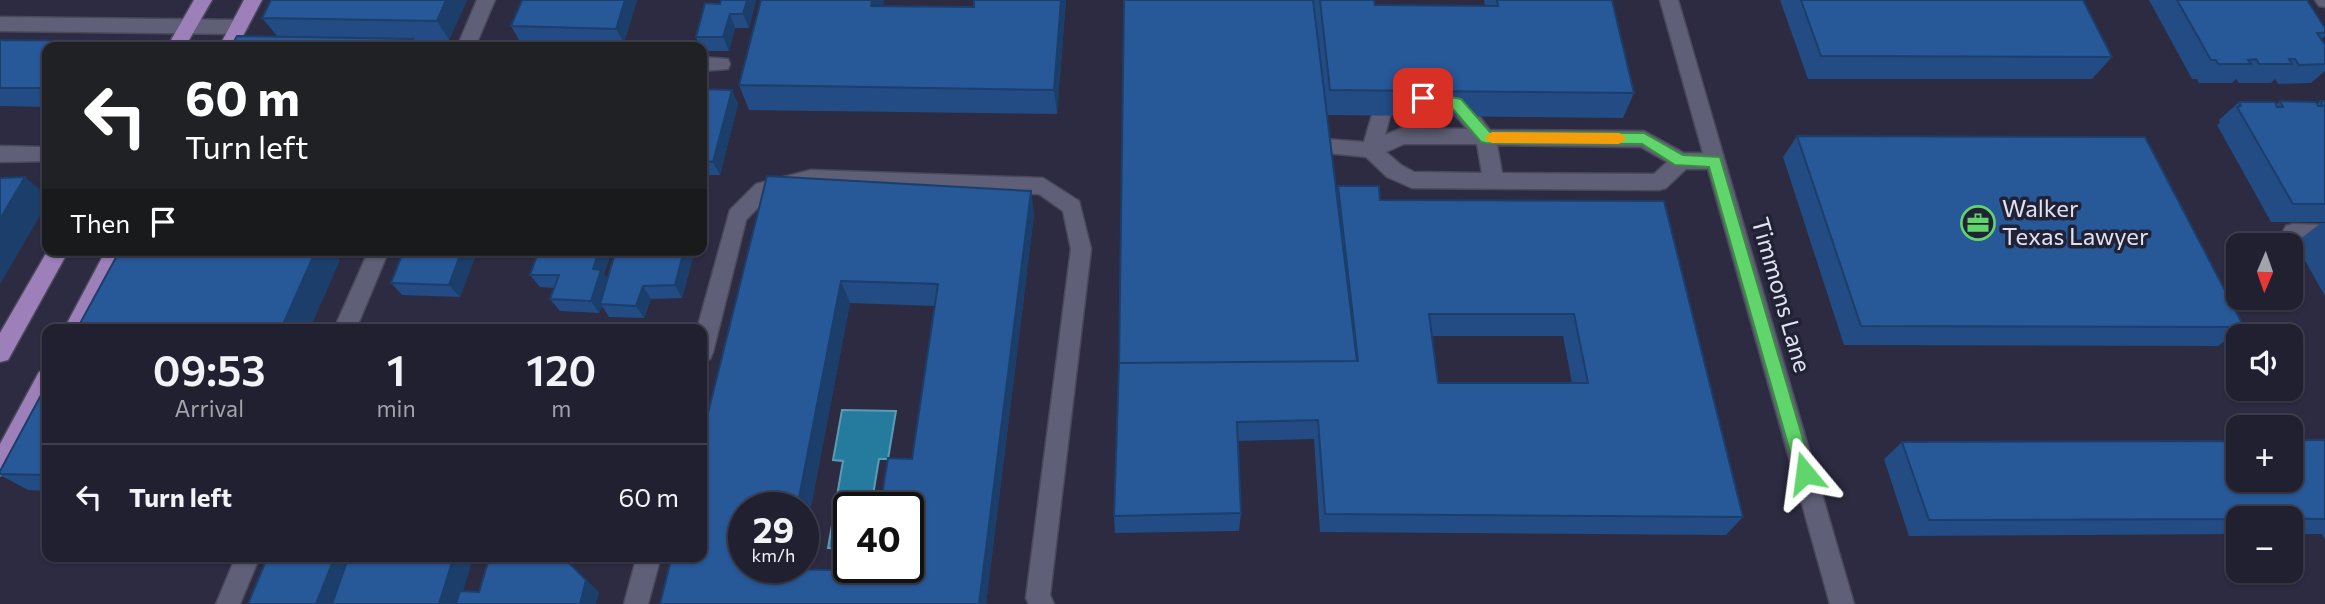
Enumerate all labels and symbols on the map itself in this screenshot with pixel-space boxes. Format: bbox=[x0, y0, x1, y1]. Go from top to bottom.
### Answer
pin bbox=[1393, 68, 1453, 128]
place label: Walker Texas Lawyer bbox=[2002, 193, 2149, 250]
office icon: Walker Texas Lawyer bbox=[1959, 204, 1997, 242]
street label: Timmons Lane bbox=[1746, 214, 1818, 375]
north arrow bbox=[2226, 233, 2303, 310]
position arrow bbox=[1768, 436, 1842, 510]
speed limit sign: 40 bbox=[833, 492, 924, 583]

